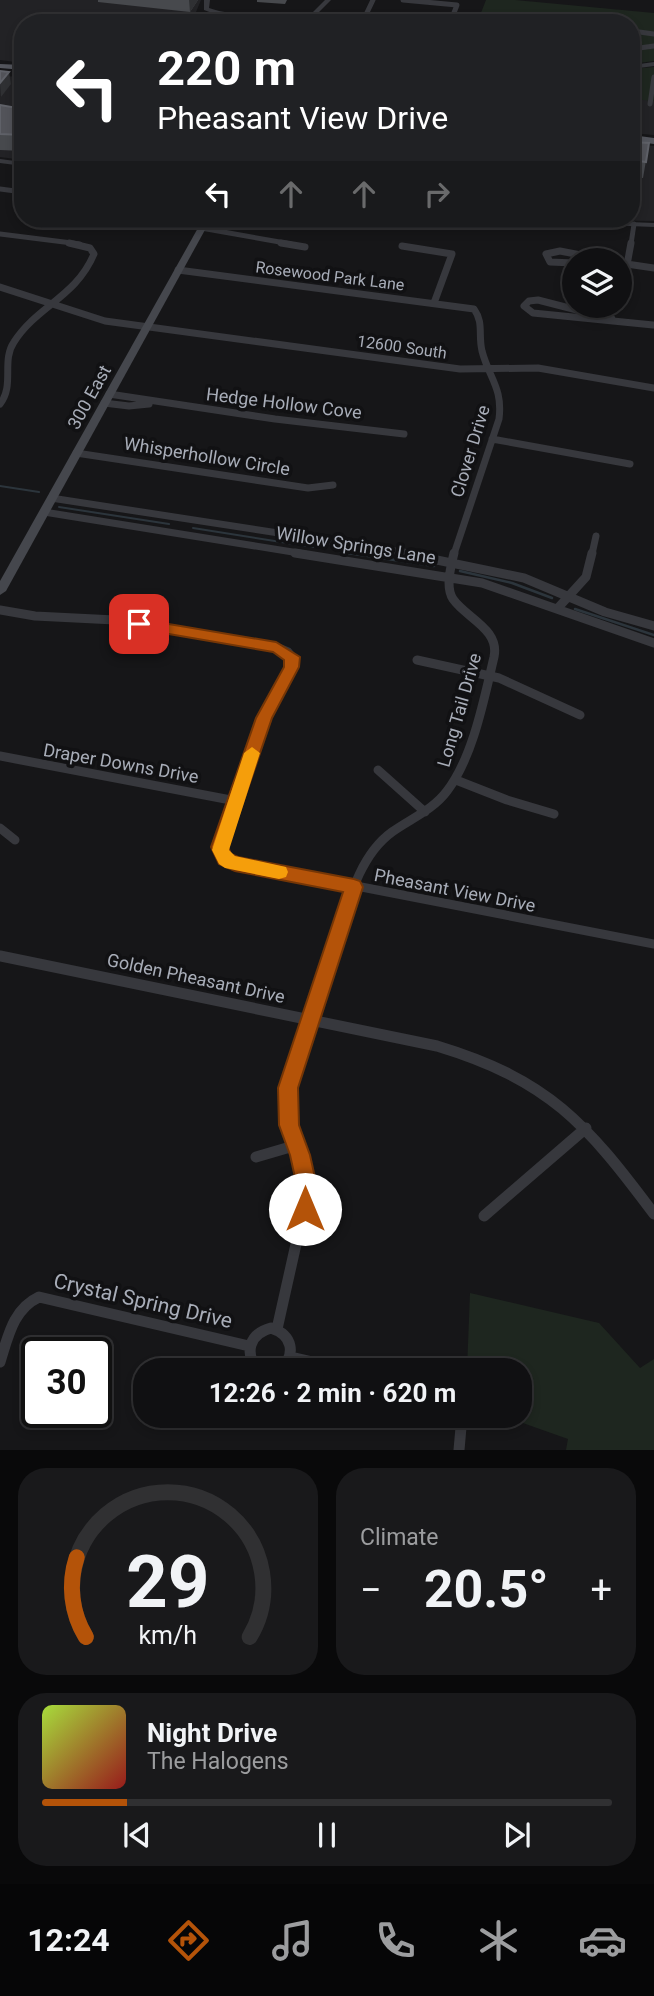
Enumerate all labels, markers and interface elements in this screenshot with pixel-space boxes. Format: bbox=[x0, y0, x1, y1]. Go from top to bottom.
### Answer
text: 220 m bbox=[157, 40, 296, 97]
icon: left bbox=[42, 42, 133, 133]
text: Pheasant View Drive bbox=[157, 99, 448, 137]
icon: left bbox=[199, 175, 237, 213]
icon: ahead bbox=[272, 175, 310, 213]
icon: ahead bbox=[345, 175, 383, 213]
icon: right bbox=[418, 175, 456, 213]
map controls bbox=[562, 248, 632, 318]
button: layers bbox=[562, 248, 632, 318]
street label: Rosewood Park Lane bbox=[254, 257, 406, 295]
street label: 12600 South bbox=[356, 331, 448, 363]
street label: 300 East bbox=[63, 361, 115, 433]
street label: Hedge Hollow Cove bbox=[205, 383, 363, 423]
street label: Clover Drive bbox=[446, 402, 494, 500]
street label: Whisperhollow Circle bbox=[122, 432, 292, 480]
street label: Willow Springs Lane bbox=[275, 522, 437, 568]
pin bbox=[109, 594, 169, 654]
icon: arrive bbox=[120, 605, 158, 643]
street label: Long Tail Drive bbox=[433, 651, 485, 769]
street label: Draper Downs Drive bbox=[42, 739, 200, 787]
street label: Pheasant View Drive bbox=[373, 864, 537, 916]
street label: Golden Pheasant Drive bbox=[105, 949, 287, 1007]
position arrow bbox=[268, 1172, 342, 1246]
street label: Crystal Spring Drive bbox=[51, 1269, 235, 1333]
speed limit sign: 30 bbox=[21, 1337, 112, 1428]
text: 12:26 · 2 min · 620 m bbox=[209, 1378, 456, 1408]
text: Climate bbox=[360, 1524, 439, 1551]
text: 29 bbox=[126, 1540, 210, 1626]
text: 20.5° bbox=[424, 1559, 549, 1620]
text: − bbox=[360, 1568, 382, 1612]
text: + bbox=[590, 1568, 612, 1612]
text: km/h bbox=[139, 1621, 197, 1650]
text: Night Drive bbox=[147, 1718, 277, 1748]
text: The Halogens bbox=[147, 1748, 289, 1775]
icon: previous bbox=[118, 1816, 156, 1854]
icon: pause bbox=[308, 1816, 346, 1854]
icon: next bbox=[498, 1816, 536, 1854]
icon: directions bbox=[164, 1916, 213, 1965]
icon: music bbox=[268, 1916, 317, 1965]
icon: phone bbox=[371, 1916, 420, 1965]
icon: climate bbox=[474, 1916, 523, 1965]
icon: car bbox=[578, 1916, 627, 1965]
text: 12:24 bbox=[27, 1921, 110, 1959]

